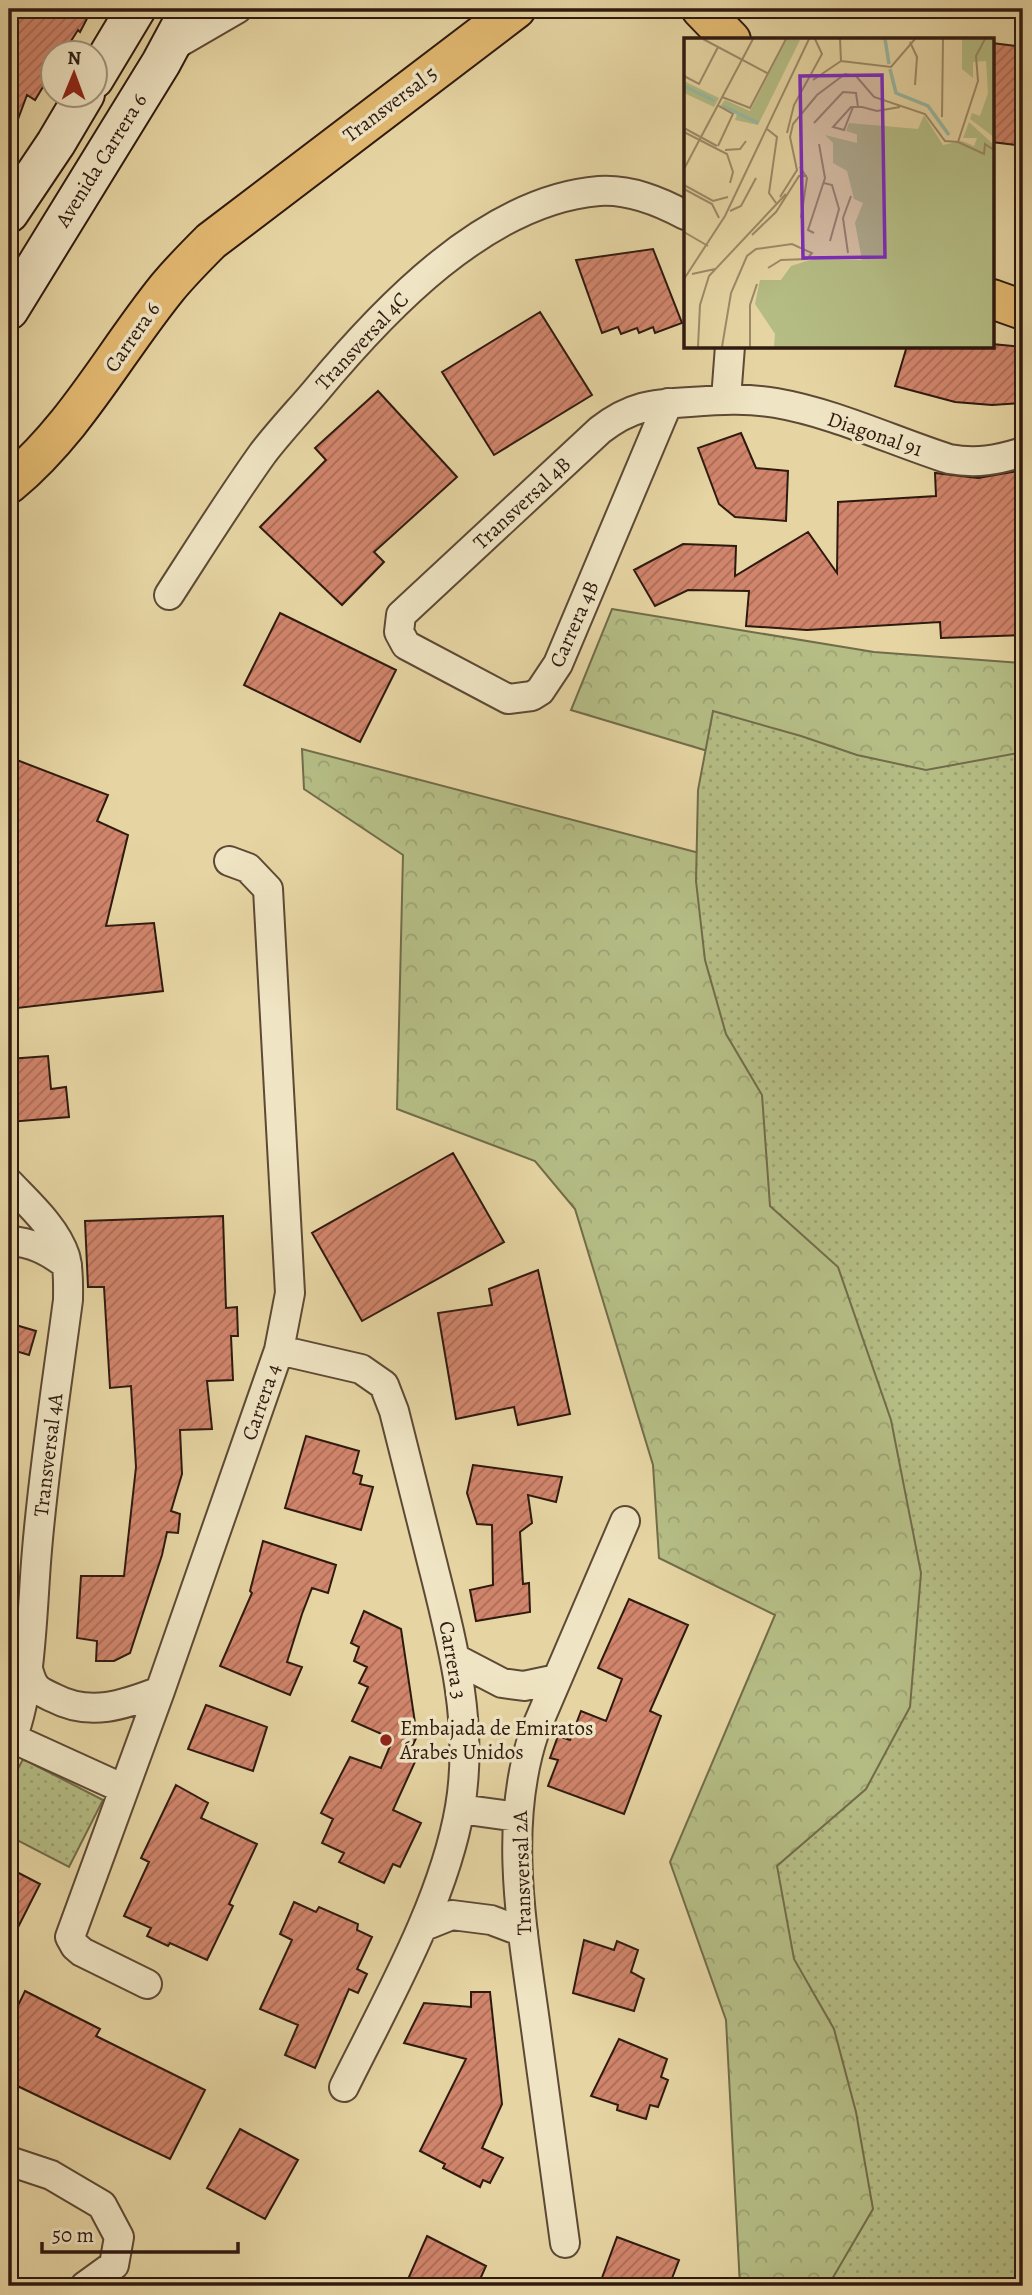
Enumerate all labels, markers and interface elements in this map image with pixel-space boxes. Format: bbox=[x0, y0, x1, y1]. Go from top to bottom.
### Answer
north arrow bbox=[38, 38, 108, 108]
inset map bbox=[684, 38, 993, 348]
text: N bbox=[67, 45, 82, 71]
street label: Transversal 5 bbox=[337, 59, 443, 149]
street label: Avenida Carrera 6 bbox=[48, 88, 153, 233]
street label: Transversal 4C bbox=[309, 286, 415, 396]
street label: Carrera 6 bbox=[98, 296, 166, 378]
street label: Diagonal 91 bbox=[824, 405, 926, 463]
street label: Transversal 4B bbox=[467, 450, 577, 556]
street label: Carrera 4B bbox=[542, 576, 606, 672]
street label: Carrera 4 bbox=[235, 1360, 287, 1444]
street label: Transversal 4A bbox=[27, 1391, 70, 1518]
street label: Carrera 3 bbox=[432, 1619, 474, 1701]
place label: Embajada de Emiratos Árabes Unidos bbox=[399, 1714, 593, 1766]
marker: Embajada de Emiratos Árabes Unidos bbox=[378, 1732, 394, 1748]
street label: Transversal 2A bbox=[506, 1810, 538, 1936]
scale bar bbox=[42, 2211, 238, 2255]
text: 50 m bbox=[52, 2221, 94, 2249]

